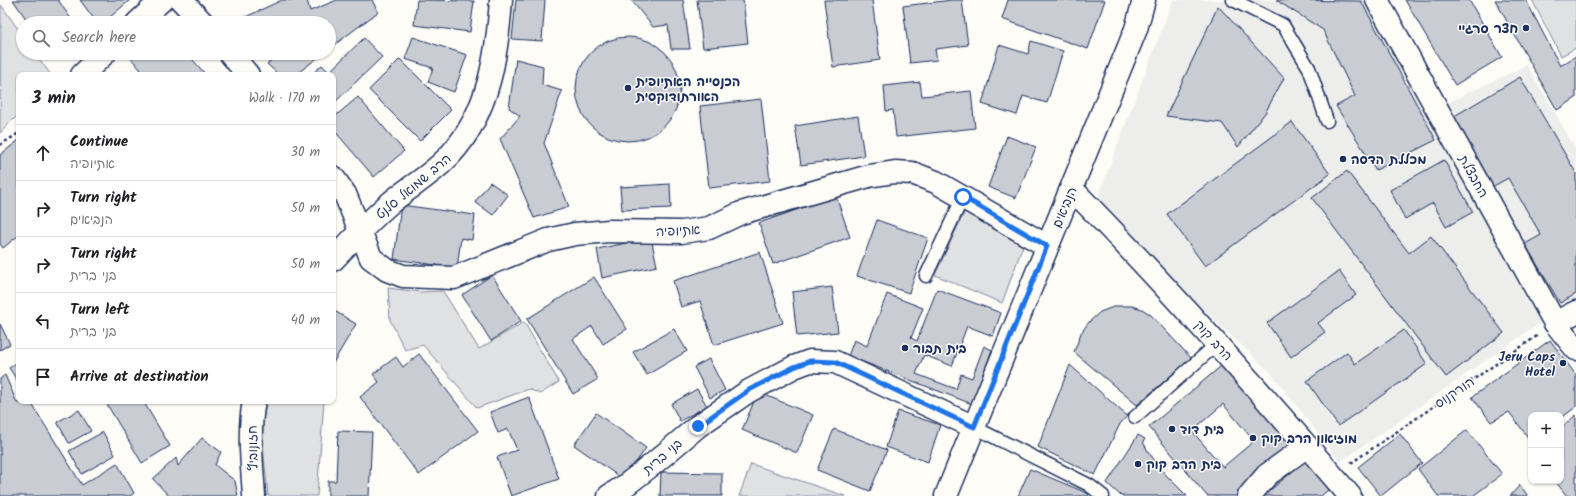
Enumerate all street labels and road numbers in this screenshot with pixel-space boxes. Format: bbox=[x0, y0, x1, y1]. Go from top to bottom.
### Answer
street label: הרב שמואל סלנט bbox=[371, 149, 457, 225]
street label: החבצלת bbox=[1452, 151, 1493, 202]
street label: הנביאים bbox=[1047, 184, 1083, 232]
street label: אתיופיה bbox=[655, 220, 701, 243]
street label: הרב קוק bbox=[1189, 316, 1237, 366]
street label: הורקנוס bbox=[1431, 372, 1479, 414]
street label: חזונוביץ bbox=[243, 425, 264, 471]
street label: בני ברית bbox=[638, 434, 687, 481]

